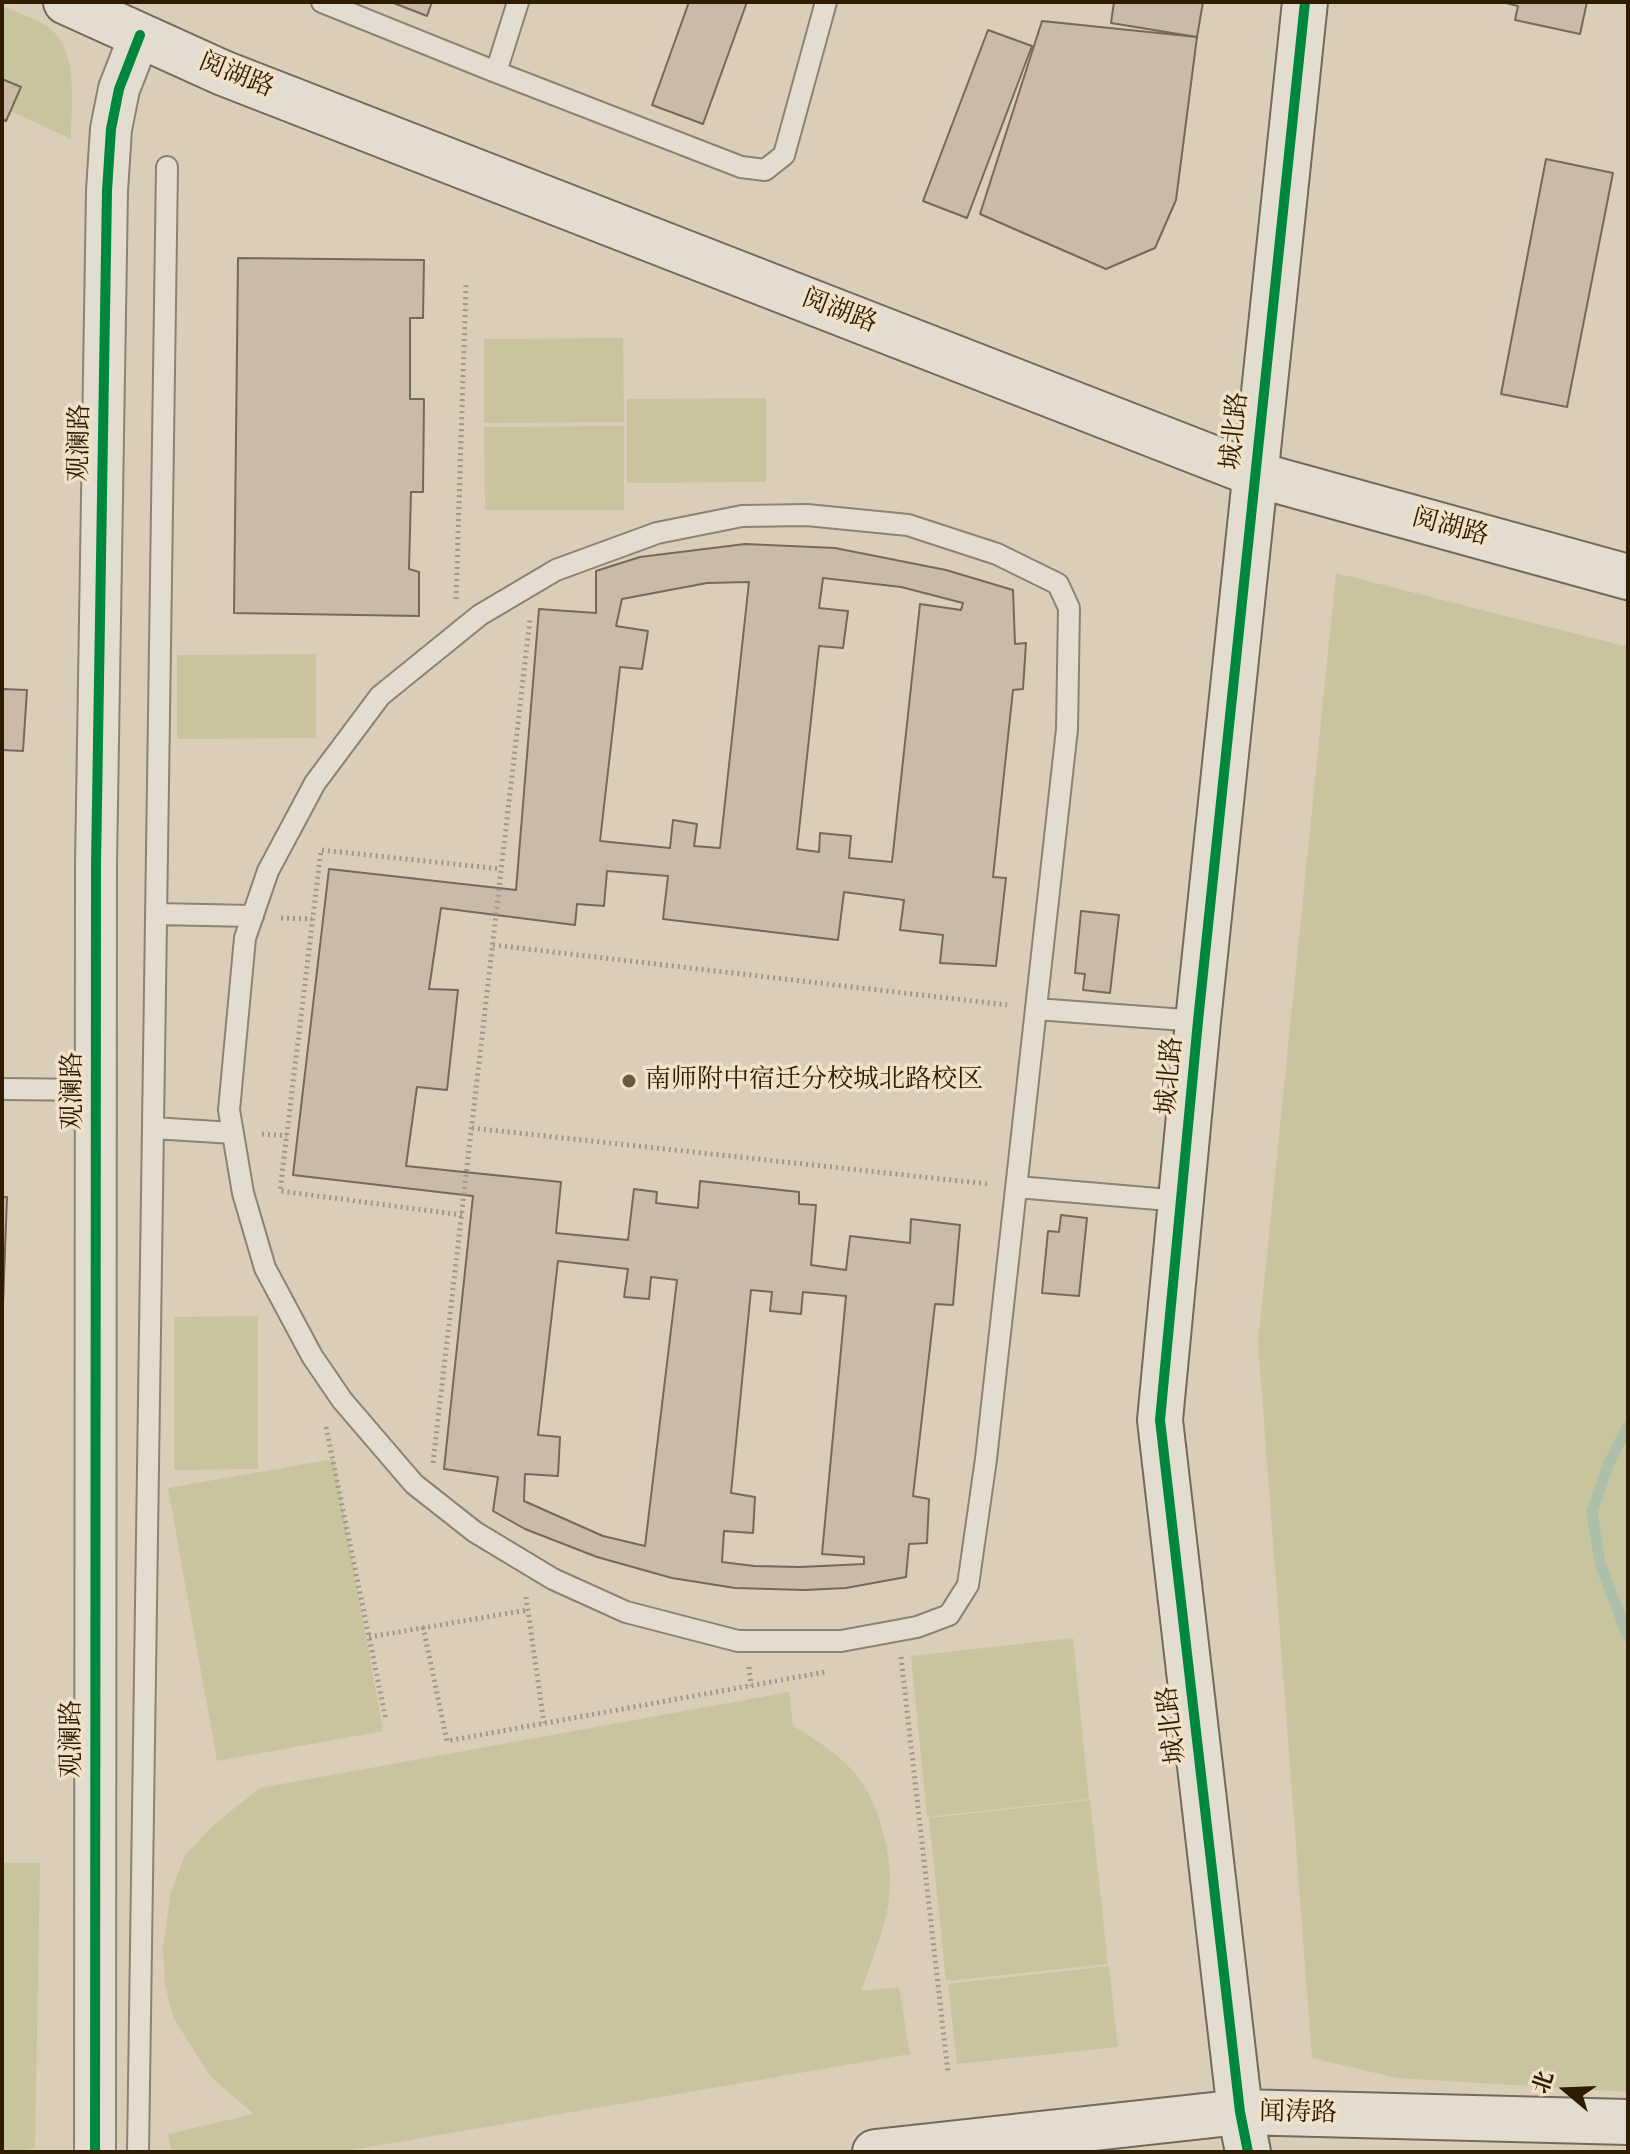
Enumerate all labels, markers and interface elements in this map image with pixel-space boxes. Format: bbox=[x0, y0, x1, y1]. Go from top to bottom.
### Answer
street label: 阅湖路 bbox=[194, 47, 278, 105]
street label: 阅湖路 bbox=[797, 283, 881, 341]
street label: 城北路 bbox=[1216, 391, 1256, 471]
street label: 观澜路 bbox=[65, 404, 97, 482]
street label: 阅湖路 bbox=[1408, 503, 1492, 553]
street label: 城北路 bbox=[1152, 1036, 1190, 1116]
street label: 观澜路 bbox=[58, 1052, 90, 1130]
place label: 南师附中宿迁分校城北路校区 bbox=[645, 1065, 983, 1097]
marker: 南师附中宿迁分校城北路校区 bbox=[620, 1072, 638, 1090]
street label: 城北路 bbox=[1153, 1684, 1193, 1766]
street label: 观澜路 bbox=[57, 1700, 89, 1778]
north arrow bbox=[1526, 2050, 1606, 2130]
text: 北 bbox=[1526, 2067, 1561, 2097]
street label: 闻涛路 bbox=[1259, 2098, 1337, 2130]

